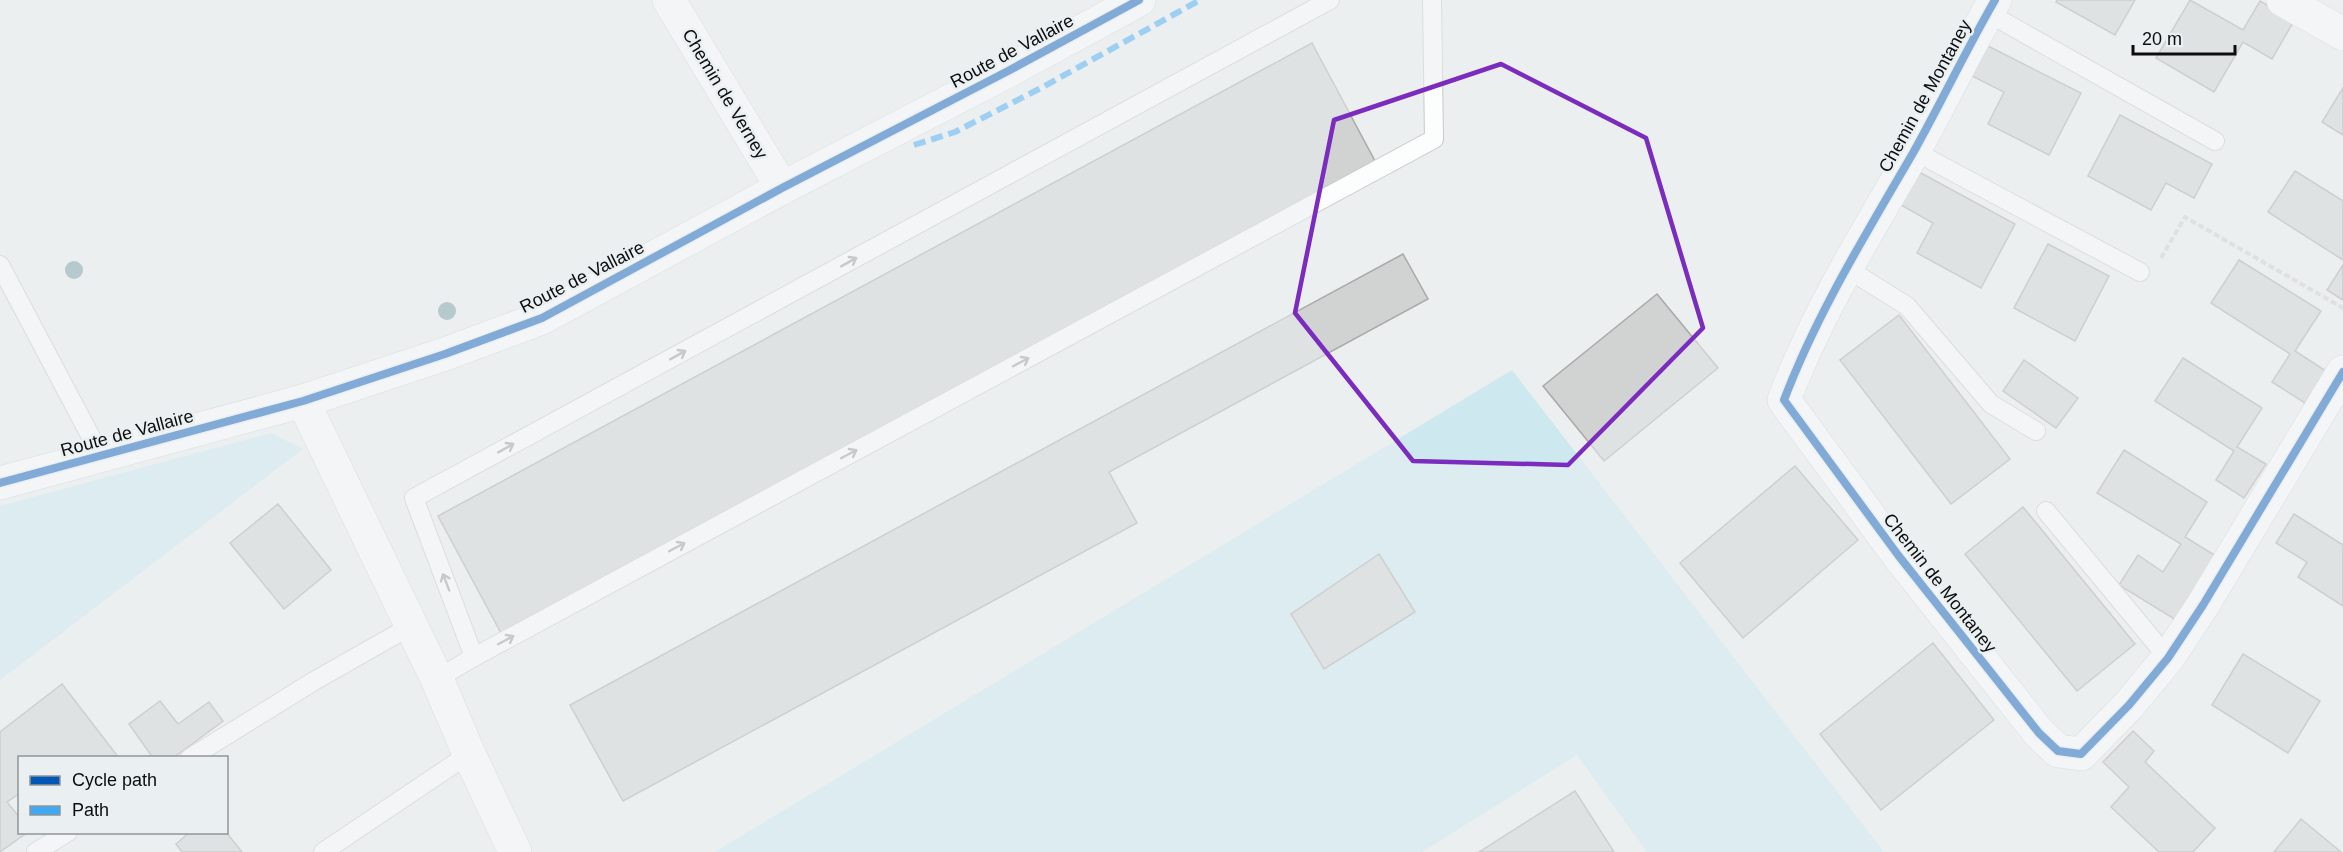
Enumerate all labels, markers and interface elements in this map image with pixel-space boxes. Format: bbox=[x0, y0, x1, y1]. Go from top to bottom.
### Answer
street label: Route de Vallaire bbox=[947, 10, 1077, 92]
street label: Chemin de Montaney bbox=[1875, 16, 1975, 176]
scale bar bbox=[2133, 18, 2235, 56]
street label: Chemin de Verney bbox=[678, 25, 772, 163]
text: 20 m bbox=[2142, 29, 2182, 49]
street label: Route de Vallaire bbox=[517, 237, 647, 317]
one-way arrow bbox=[840, 256, 857, 268]
one-way arrow bbox=[668, 349, 686, 360]
one-way arrow bbox=[1011, 356, 1029, 367]
street label: Route de Vallaire bbox=[58, 406, 196, 460]
one-way arrow bbox=[497, 442, 514, 454]
one-way arrow bbox=[840, 448, 858, 460]
street label: Chemin de Montaney bbox=[1879, 509, 2001, 657]
one-way arrow bbox=[668, 541, 686, 552]
one-way arrow bbox=[440, 573, 451, 592]
one-way arrow bbox=[496, 634, 514, 645]
legend bbox=[18, 756, 228, 834]
text: Cycle path bbox=[72, 770, 157, 790]
text: Path bbox=[72, 800, 109, 820]

